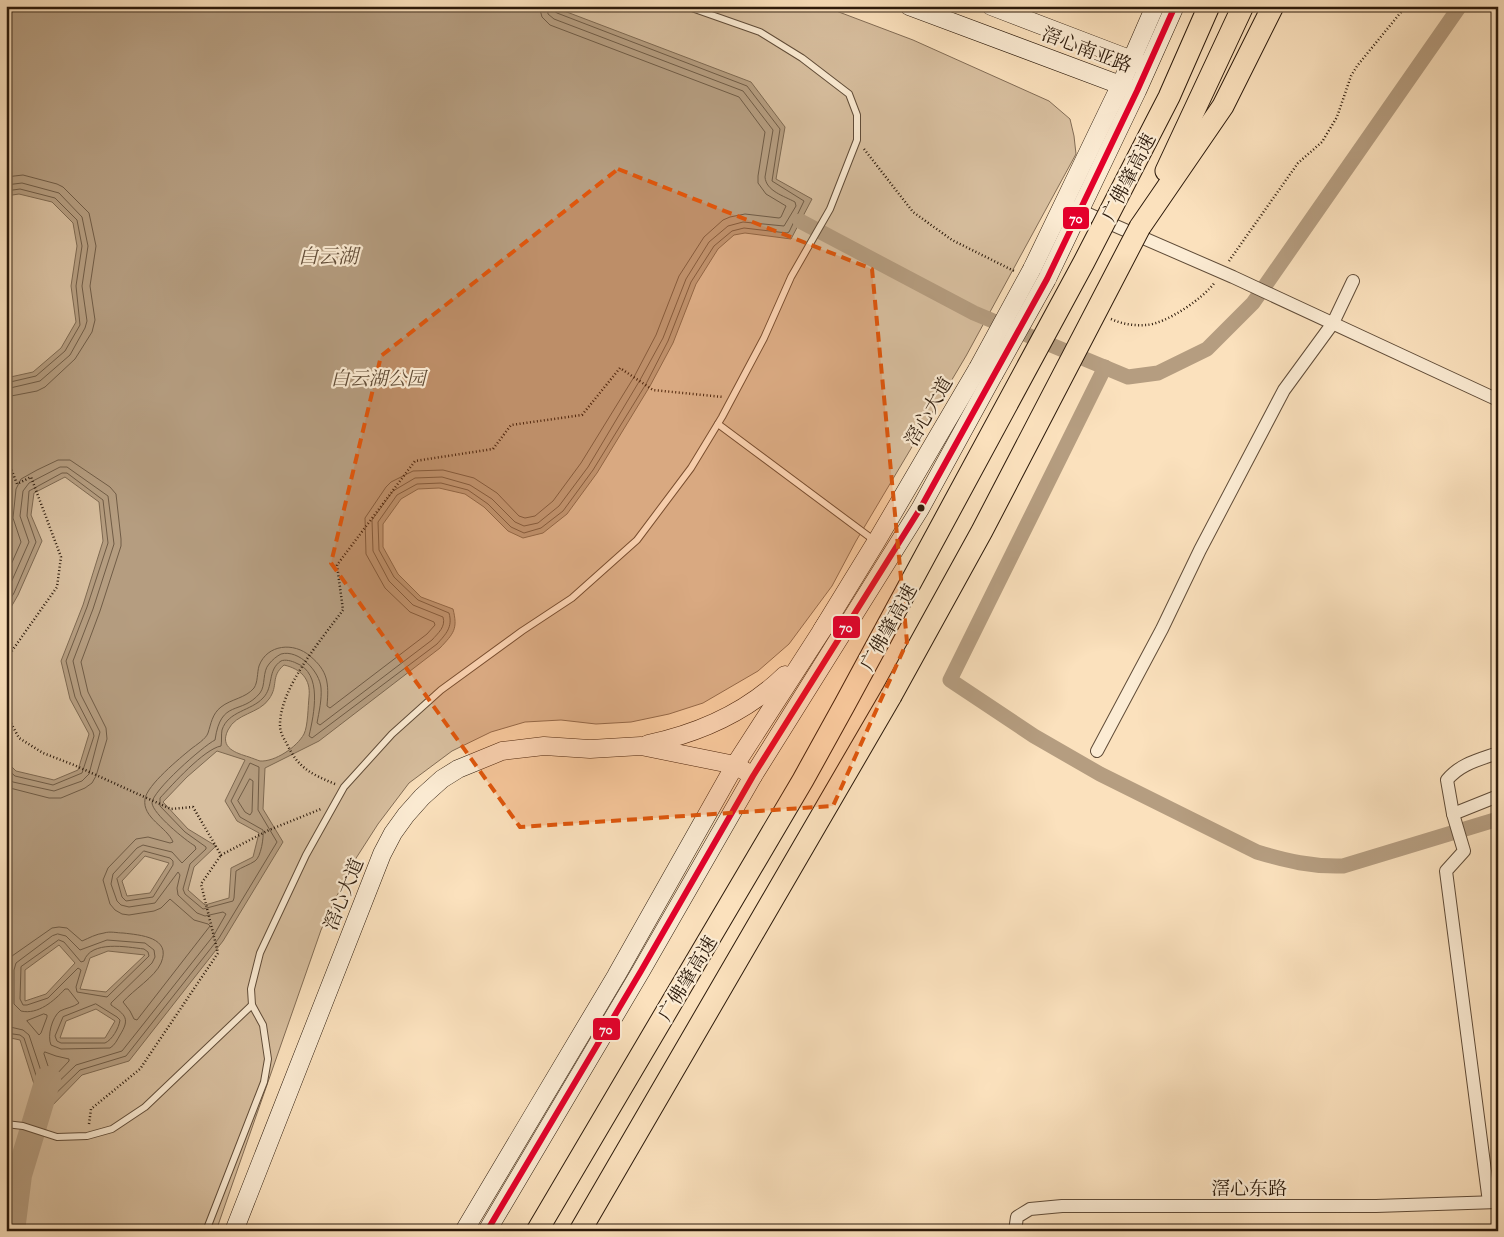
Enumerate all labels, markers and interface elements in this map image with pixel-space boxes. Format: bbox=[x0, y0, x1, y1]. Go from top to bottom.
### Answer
street label: 滘心南亚路 bbox=[1038, 22, 1135, 78]
street label: 广佛肇高速 bbox=[1097, 130, 1161, 225]
line badge: 70 bbox=[1062, 206, 1090, 230]
text: 70 bbox=[1069, 210, 1083, 227]
water label: 白云湖 bbox=[298, 244, 361, 269]
park label: 白云湖公园 bbox=[330, 367, 428, 391]
street label: 滘心大道 bbox=[899, 373, 958, 450]
unlabelled marker bbox=[916, 503, 926, 513]
street label: 广佛肇高速 bbox=[855, 580, 922, 675]
line badge: 70 bbox=[832, 615, 861, 639]
text: 70 bbox=[839, 619, 853, 636]
street label: 滘心大道 bbox=[319, 855, 369, 934]
street label: 广佛肇高速 bbox=[653, 932, 723, 1025]
line badge: 70 bbox=[592, 1017, 621, 1041]
text: 70 bbox=[599, 1021, 613, 1038]
street label: 滘心东路 bbox=[1211, 1177, 1287, 1201]

